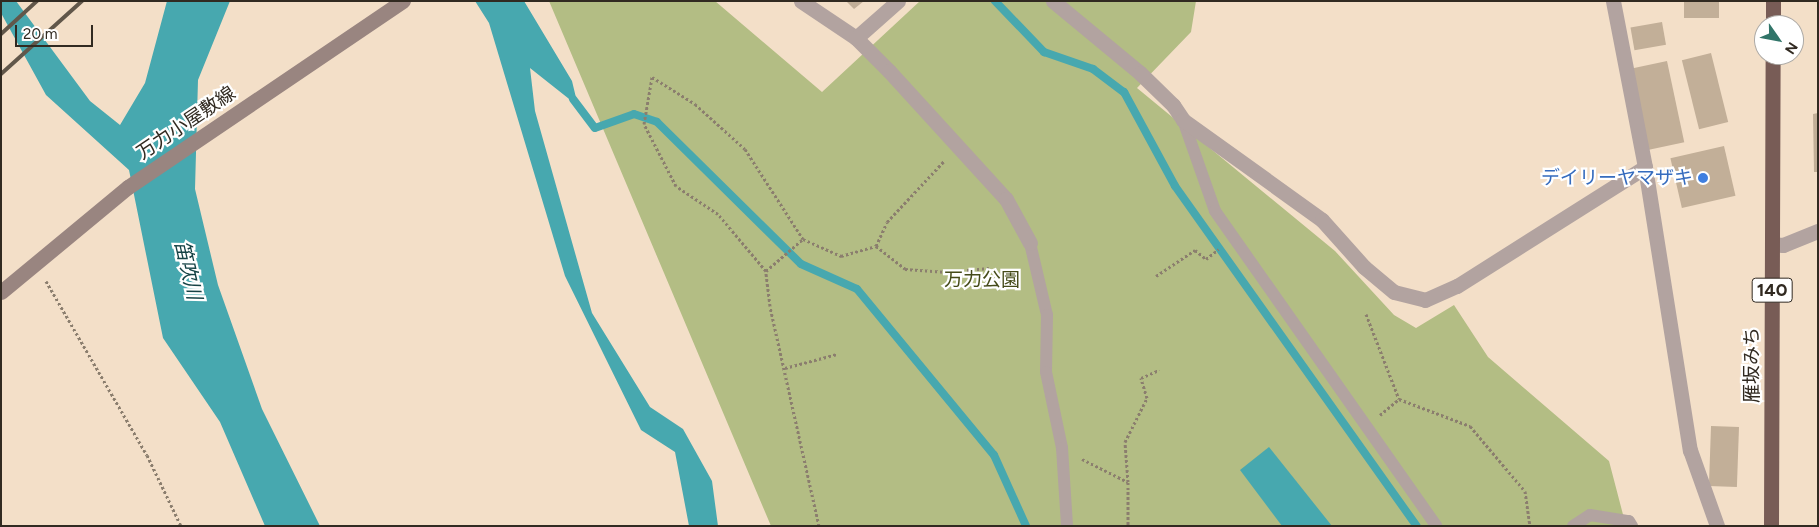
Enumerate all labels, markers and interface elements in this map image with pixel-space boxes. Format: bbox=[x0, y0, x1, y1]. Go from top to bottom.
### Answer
scale bar bbox=[18, 15, 95, 47]
north arrow bbox=[1754, 15, 1804, 65]
text: 20 m bbox=[23, 25, 57, 43]
text: N bbox=[1781, 39, 1801, 57]
street label: 万力小屋敷線 bbox=[132, 82, 240, 164]
place label: デイリーヤマザキ bbox=[1541, 167, 1693, 189]
marker: デイリーヤマザキ bbox=[1697, 172, 1709, 184]
water label: 笛吹川 bbox=[170, 238, 206, 302]
park label: 万力公園 bbox=[944, 269, 1020, 291]
road number: 140 bbox=[1751, 274, 1793, 306]
street label: 雁坂みち bbox=[1741, 327, 1763, 403]

